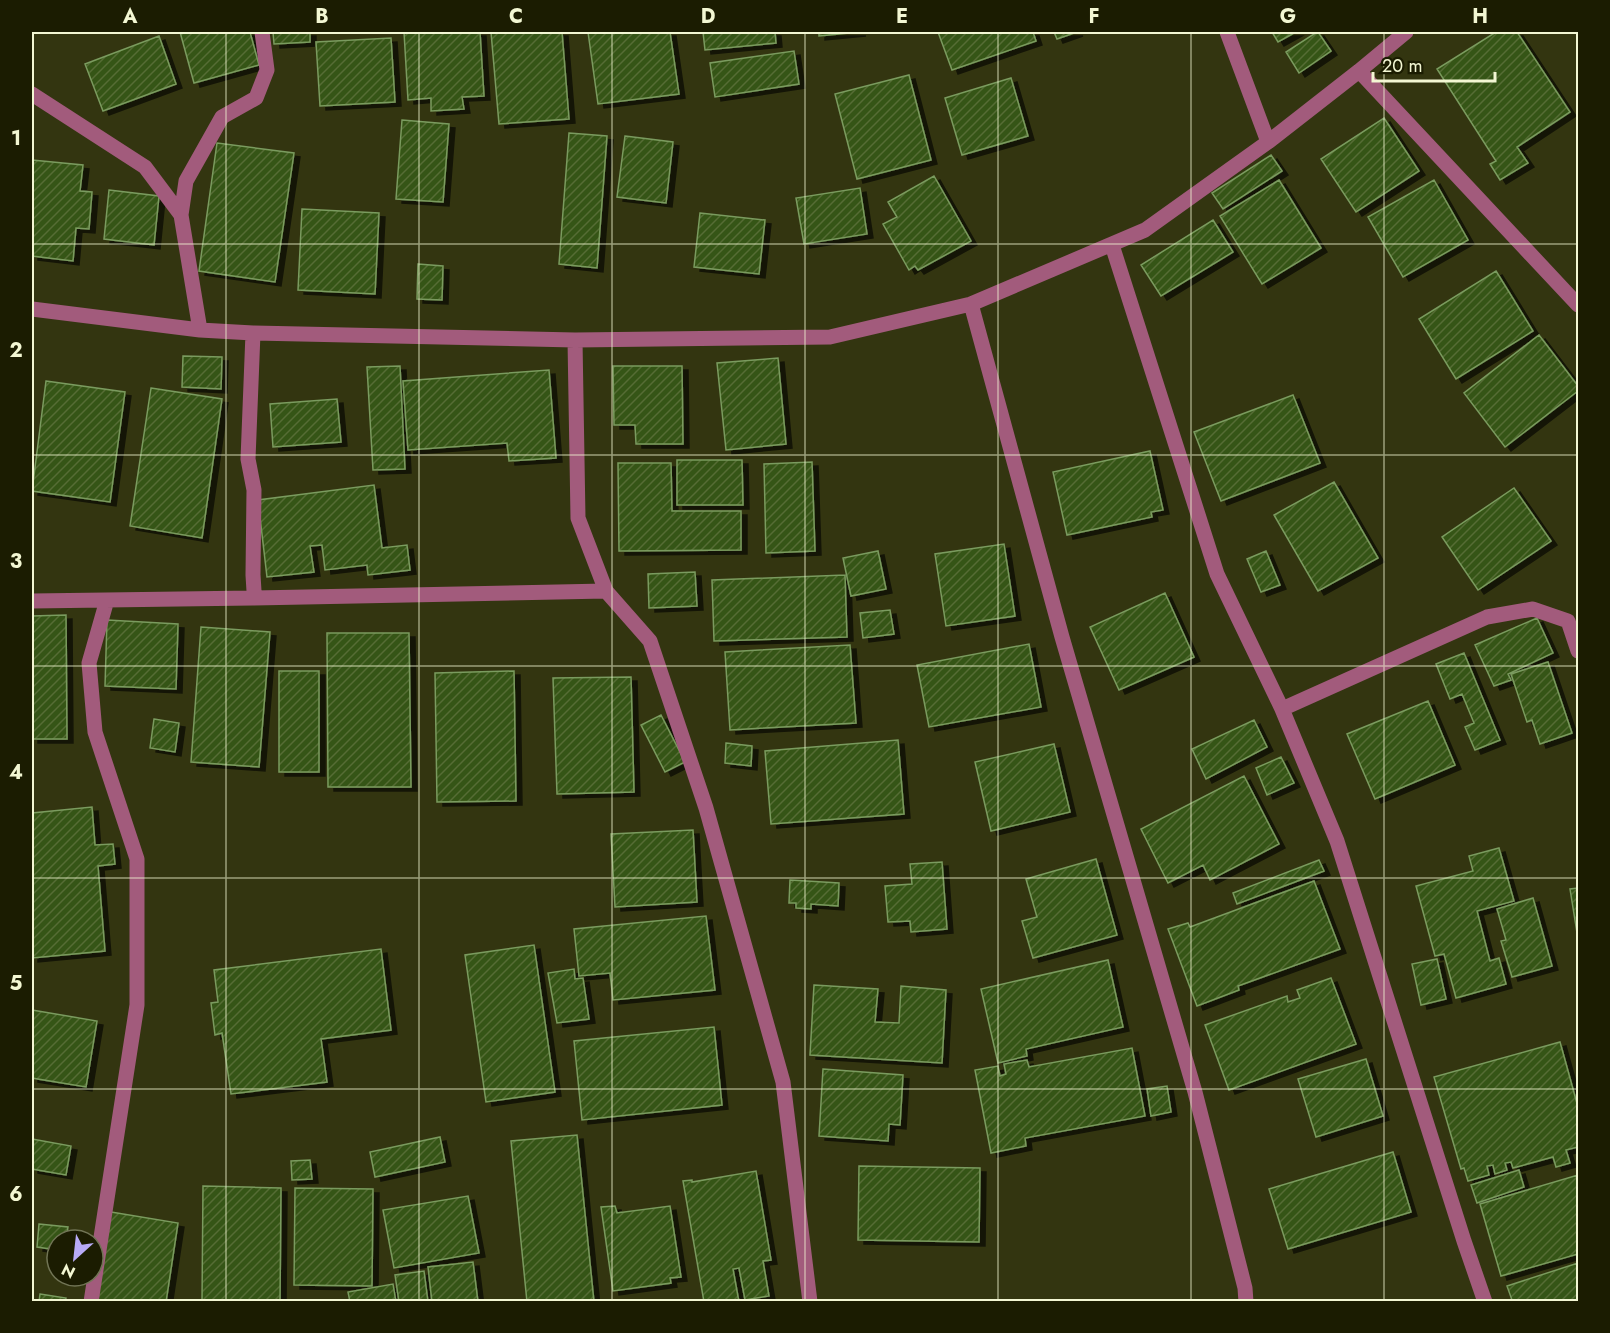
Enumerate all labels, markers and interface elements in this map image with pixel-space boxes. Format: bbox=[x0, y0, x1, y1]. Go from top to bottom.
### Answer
text: A bbox=[122, 2, 138, 31]
text: B bbox=[315, 2, 329, 31]
text: C bbox=[509, 2, 523, 31]
text: D bbox=[701, 2, 715, 31]
text: E bbox=[896, 2, 908, 31]
text: F bbox=[1088, 2, 1100, 31]
text: G bbox=[1280, 2, 1296, 31]
text: H bbox=[1472, 2, 1488, 31]
scale bar bbox=[1373, 45, 1494, 83]
text: 20 m bbox=[1382, 53, 1422, 79]
text: 1 bbox=[11, 124, 21, 153]
text: 2 bbox=[9, 336, 23, 365]
text: 3 bbox=[10, 547, 22, 576]
text: 4 bbox=[9, 758, 23, 787]
text: 5 bbox=[10, 969, 23, 998]
text: 6 bbox=[9, 1180, 23, 1209]
north arrow bbox=[45, 1228, 105, 1288]
text: N bbox=[58, 1258, 79, 1284]

